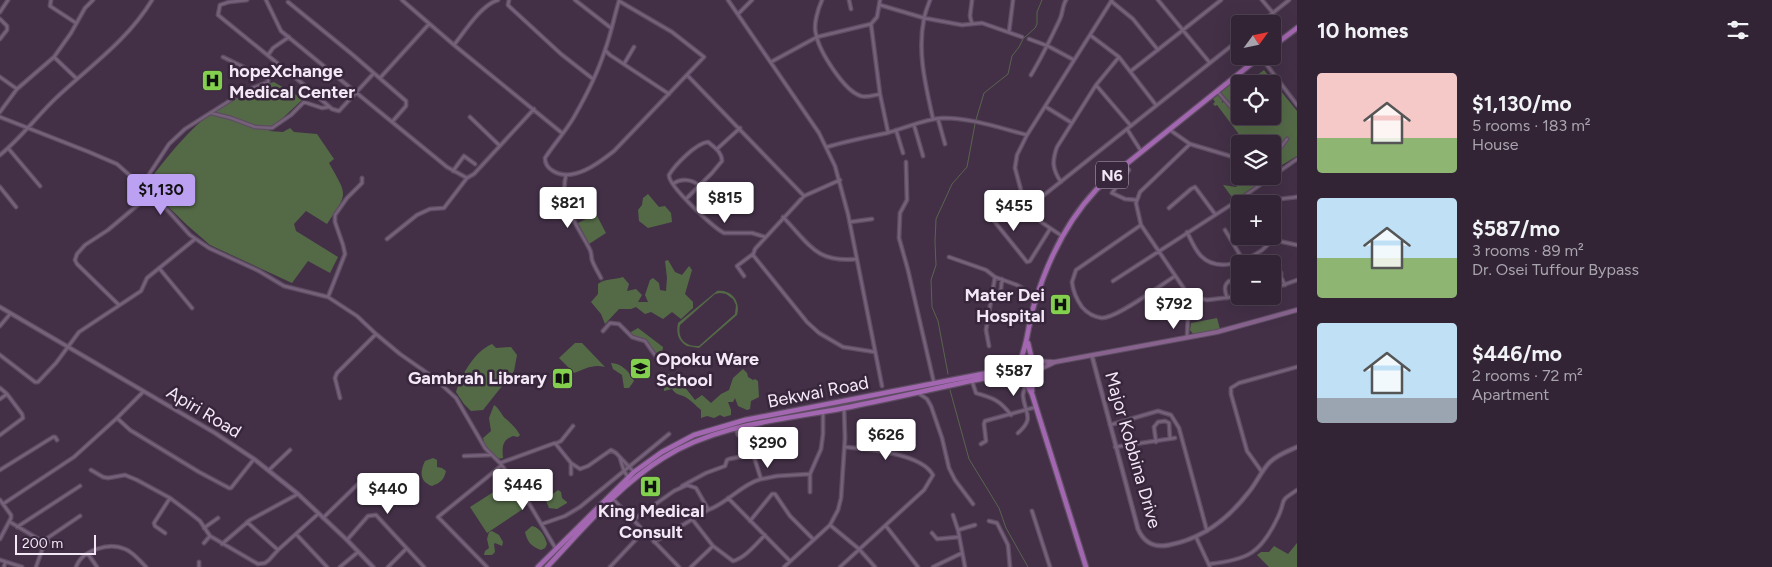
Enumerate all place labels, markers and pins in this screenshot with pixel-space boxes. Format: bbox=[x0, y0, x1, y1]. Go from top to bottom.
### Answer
place label: hopeXchange Medical Center bbox=[229, 60, 355, 103]
hospital icon: hopeXchange Medical Center bbox=[201, 69, 225, 93]
pin: $1,130 bbox=[120, 174, 202, 216]
pin: $815 bbox=[695, 182, 755, 224]
pin: $821 bbox=[538, 186, 598, 229]
pin: $455 bbox=[984, 190, 1044, 232]
place label: Mater Dei Hospital bbox=[965, 284, 1045, 327]
pin: $792 bbox=[1144, 288, 1204, 330]
hospital icon: Mater Dei Hospital bbox=[1049, 293, 1073, 317]
place label: Opoku Ware School bbox=[656, 348, 759, 391]
pin: $587 bbox=[984, 354, 1044, 397]
school or university icon: Opoku Ware School bbox=[628, 357, 652, 381]
library icon: Gambrah Library bbox=[551, 366, 575, 390]
place label: Gambrah Library bbox=[408, 367, 548, 389]
pin: $626 bbox=[856, 418, 916, 461]
pin: $290 bbox=[738, 426, 798, 469]
pin: $446 bbox=[493, 468, 553, 511]
pin: $440 bbox=[358, 472, 418, 515]
hospital icon: King Medical Consult bbox=[639, 474, 663, 498]
place label: King Medical Consult bbox=[598, 500, 704, 543]

